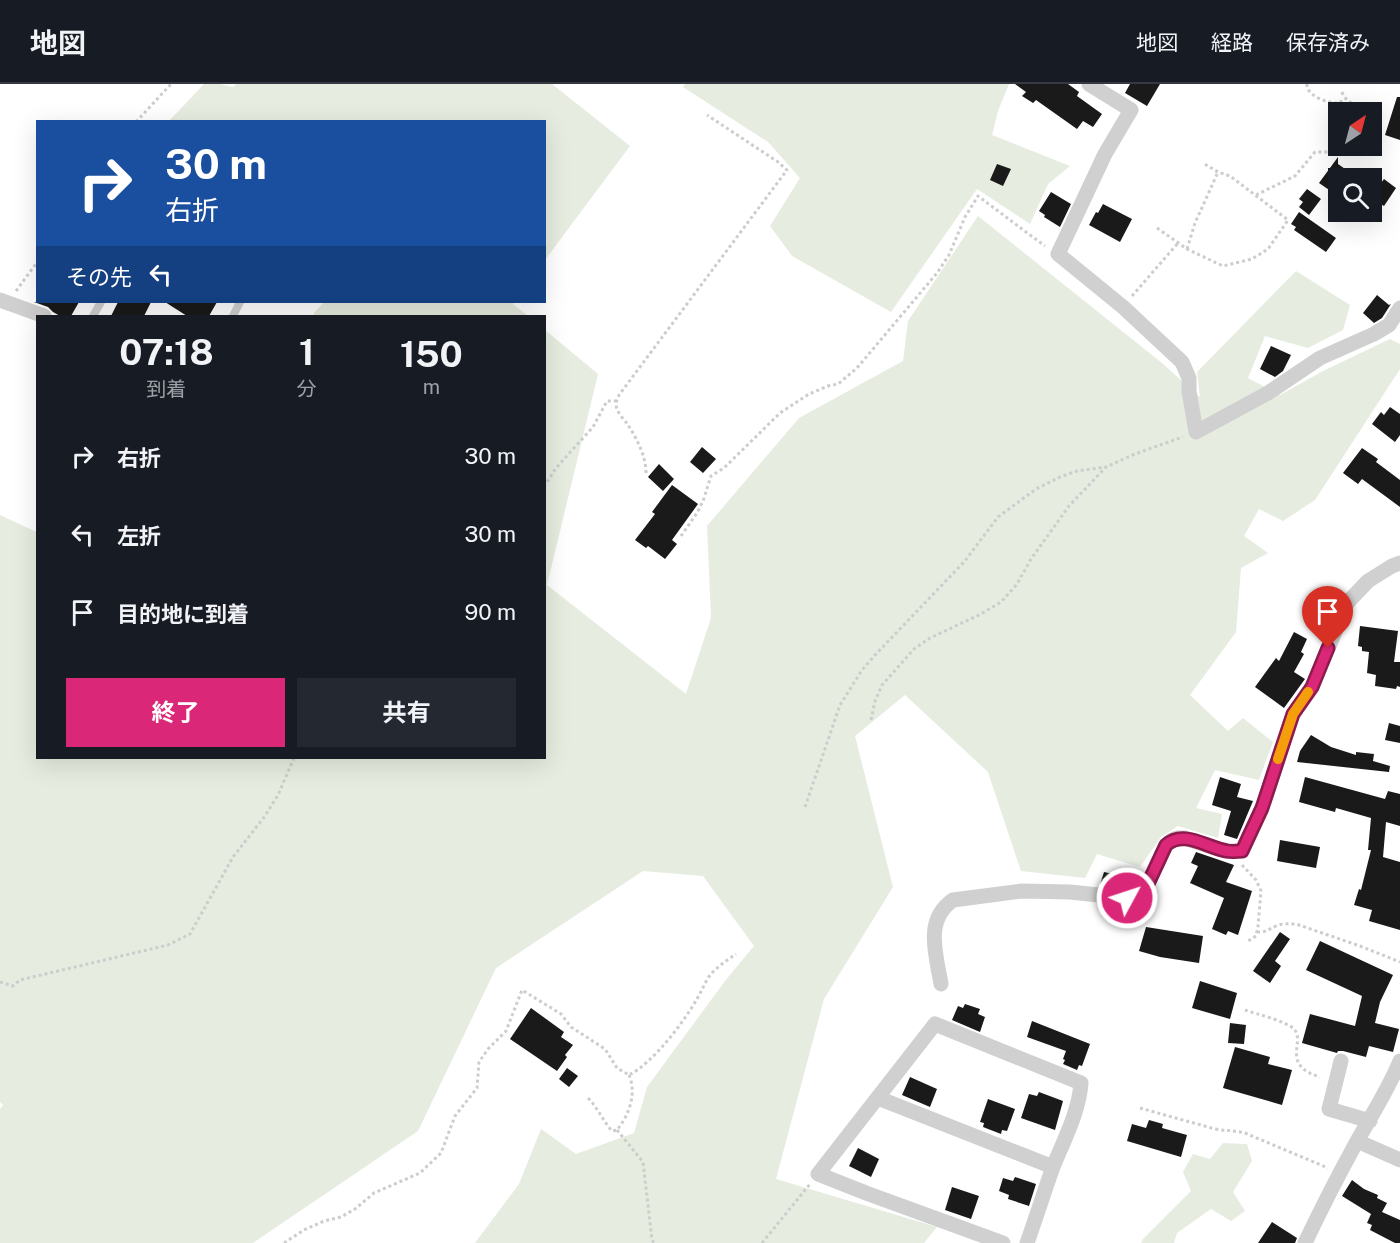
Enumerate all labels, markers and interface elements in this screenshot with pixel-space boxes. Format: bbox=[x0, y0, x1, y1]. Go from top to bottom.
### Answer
text: 地図 bbox=[30, 26, 86, 59]
text: 地図 bbox=[1136, 30, 1178, 55]
text: 経路 bbox=[1211, 30, 1253, 55]
text: 保存済み bbox=[1286, 30, 1370, 55]
north arrow bbox=[1328, 102, 1382, 156]
map controls bbox=[1328, 102, 1382, 222]
text: 30 m bbox=[165, 139, 267, 188]
icon: right bbox=[66, 144, 144, 222]
button: search bbox=[1328, 168, 1382, 222]
text: 右折 bbox=[165, 194, 219, 226]
icon: left bbox=[144, 258, 177, 291]
text: その先 bbox=[66, 264, 132, 290]
text: 07:18 bbox=[119, 331, 214, 373]
text: 1 bbox=[299, 331, 314, 373]
text: 150 bbox=[400, 333, 463, 375]
text: m bbox=[423, 375, 440, 399]
text: 到着 bbox=[146, 377, 186, 401]
text: 分 bbox=[297, 377, 317, 401]
icon: right bbox=[66, 440, 99, 473]
text: 30 m bbox=[464, 443, 516, 469]
text: 右折 bbox=[117, 445, 161, 471]
icon: left bbox=[66, 518, 99, 551]
text: 30 m bbox=[464, 521, 516, 547]
text: 左折 bbox=[117, 523, 161, 549]
pin bbox=[1302, 586, 1353, 648]
icon: arrive bbox=[1311, 595, 1344, 628]
icon: arrive bbox=[66, 596, 99, 629]
text: 90 m bbox=[465, 599, 516, 625]
text: 目的地に到着 bbox=[117, 601, 249, 627]
button: 終了 bbox=[66, 678, 285, 747]
button: 共有 bbox=[297, 678, 516, 747]
position arrow bbox=[1095, 866, 1159, 930]

